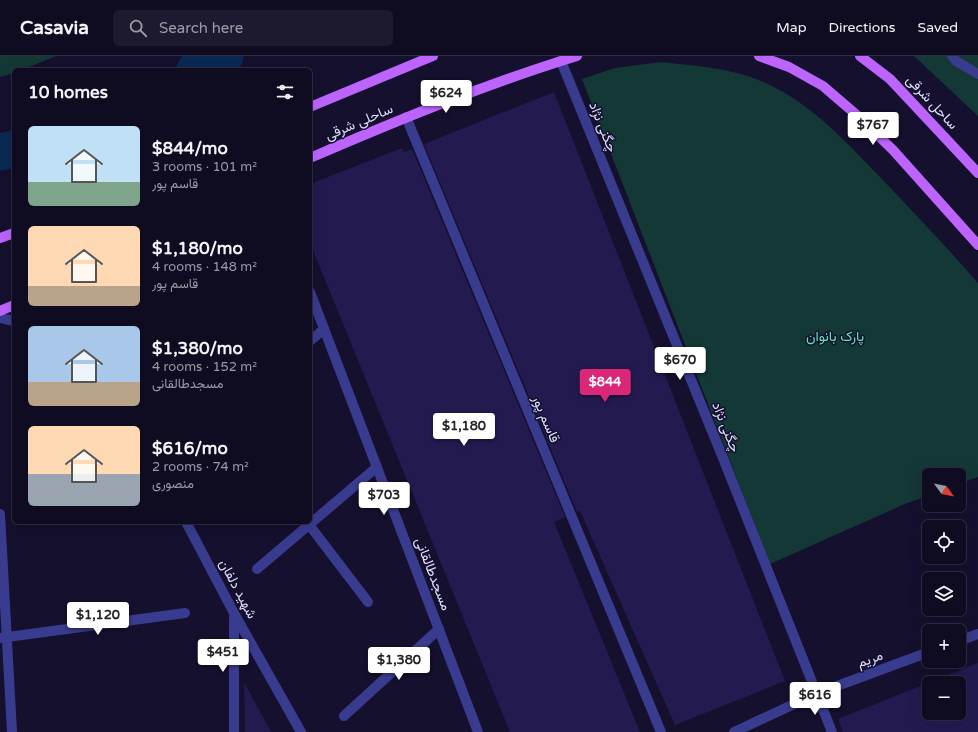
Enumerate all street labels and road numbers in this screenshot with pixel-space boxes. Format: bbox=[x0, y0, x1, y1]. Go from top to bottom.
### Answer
street label: ساحل شرقی bbox=[903, 71, 961, 133]
street label: چگنی نژاد bbox=[584, 99, 621, 155]
street label: ساحلی شرقی bbox=[322, 100, 396, 144]
street label: قاسم پور bbox=[527, 392, 564, 446]
street label: چگنی نژاد bbox=[707, 399, 744, 455]
street label: مسجدطالقانی bbox=[411, 535, 455, 613]
street label: شهید دلفان bbox=[215, 556, 261, 622]
street label: مریم bbox=[855, 647, 885, 671]

